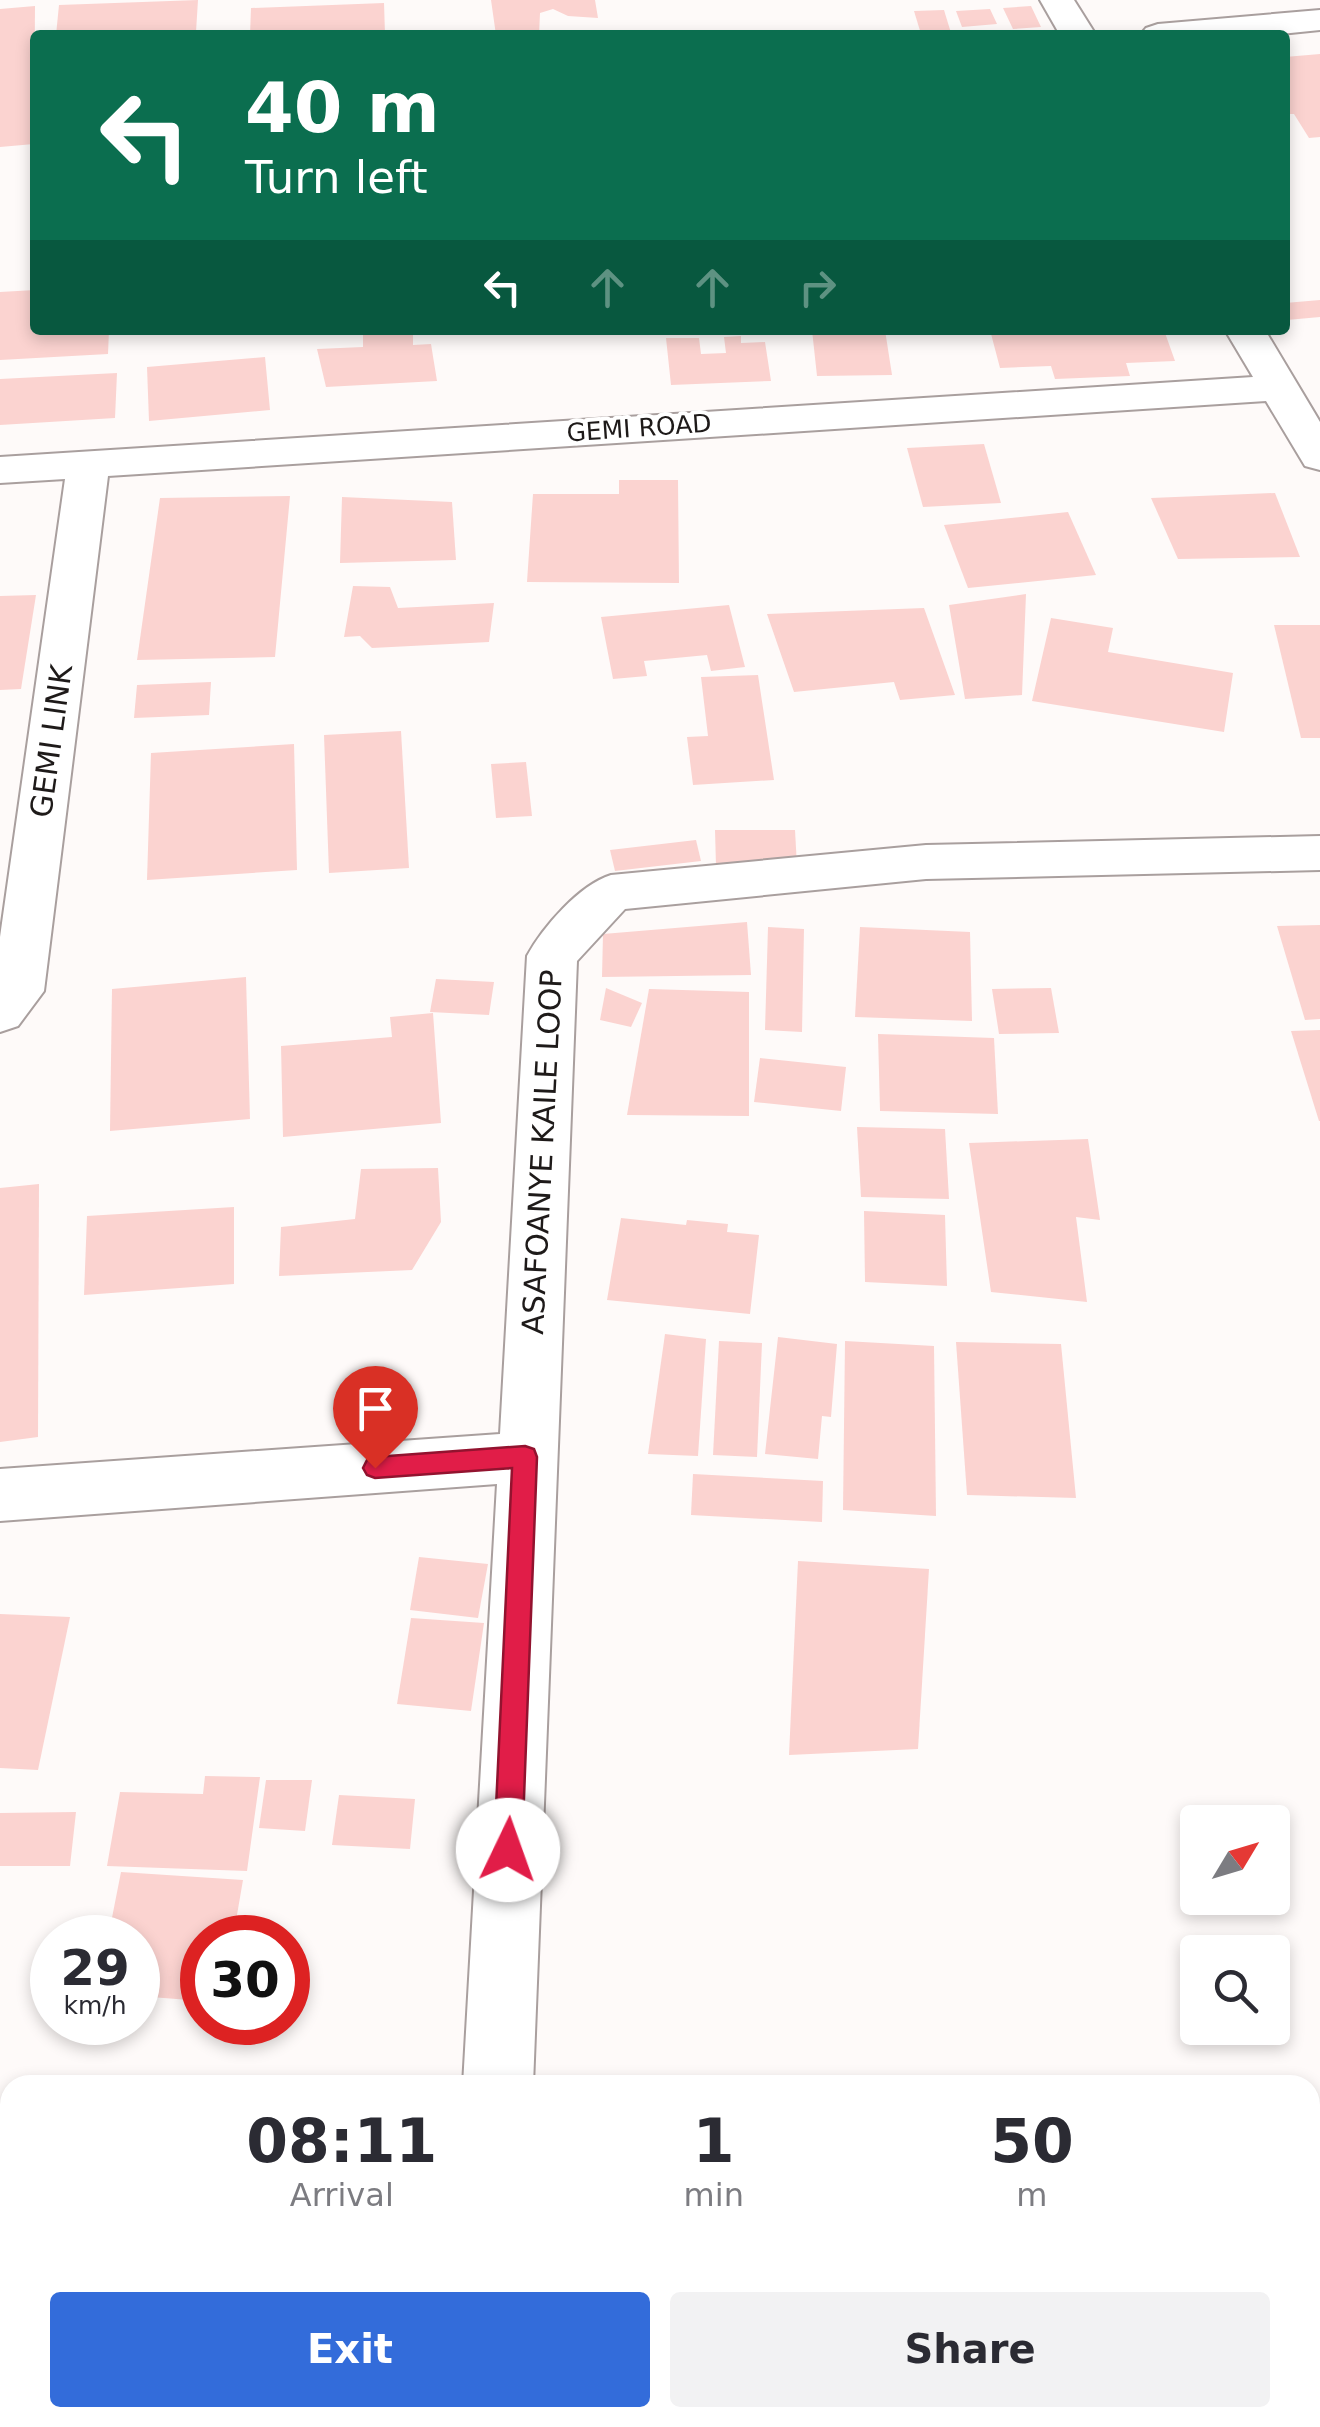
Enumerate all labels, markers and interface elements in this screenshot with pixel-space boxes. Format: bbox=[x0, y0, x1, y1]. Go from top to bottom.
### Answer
text: 40 m bbox=[245, 67, 440, 149]
icon: left bbox=[80, 70, 210, 200]
text: Turn left bbox=[245, 151, 428, 204]
icon: left bbox=[475, 260, 530, 315]
icon: ahead bbox=[580, 260, 635, 315]
icon: ahead bbox=[685, 260, 740, 315]
icon: right bbox=[790, 260, 845, 315]
street label: GEMI ROAD bbox=[566, 408, 712, 448]
street label: GEMI LINK bbox=[23, 661, 79, 820]
street label: ASAFOANYE KAILE LOOP bbox=[515, 969, 569, 1335]
pin bbox=[333, 1366, 418, 1469]
icon: arrive bbox=[348, 1381, 403, 1436]
position arrow bbox=[456, 1798, 560, 1902]
north arrow bbox=[1180, 1805, 1290, 1915]
map controls bbox=[1180, 1805, 1290, 2045]
speed limit sign: 30 bbox=[180, 1915, 310, 2045]
button: search bbox=[1180, 1935, 1290, 2045]
text: 29 bbox=[60, 1939, 130, 1997]
text: km/h bbox=[63, 1991, 127, 2020]
text: 08:11 bbox=[246, 2106, 437, 2176]
text: 1 bbox=[693, 2106, 735, 2176]
text: 50 bbox=[990, 2106, 1074, 2176]
text: Arrival bbox=[290, 2176, 394, 2214]
text: min bbox=[684, 2176, 744, 2214]
text: m bbox=[1016, 2176, 1048, 2214]
button: Exit bbox=[50, 2292, 650, 2407]
button: Share bbox=[670, 2292, 1270, 2407]

